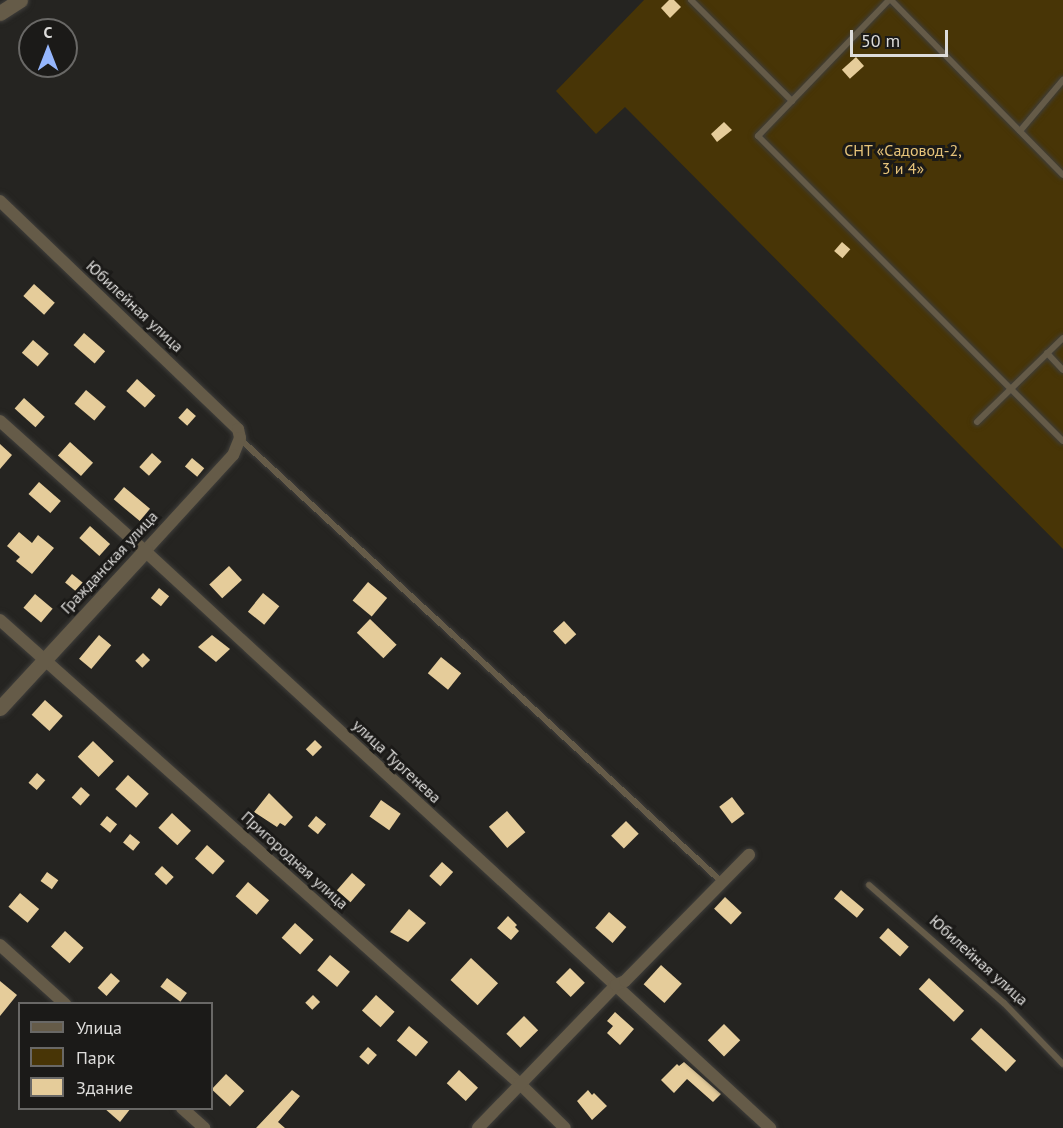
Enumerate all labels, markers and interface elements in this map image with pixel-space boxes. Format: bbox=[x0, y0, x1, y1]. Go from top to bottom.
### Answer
north arrow bbox=[18, 18, 78, 78]
scale bar bbox=[853, 18, 950, 56]
text: С bbox=[44, 22, 52, 42]
text: 50 m bbox=[861, 29, 900, 52]
park label: СНТ «Садовод-2, 3 и 4» bbox=[844, 140, 962, 178]
street label: Юбилейная улица bbox=[82, 256, 188, 356]
street label: Гражданская улица bbox=[56, 507, 162, 617]
street label: улица Тургенева bbox=[349, 715, 445, 807]
street label: Пригородная улица bbox=[238, 807, 352, 913]
street label: Юбилейная улица bbox=[926, 911, 1032, 1009]
legend bbox=[18, 1002, 213, 1110]
text: Улица bbox=[76, 1016, 122, 1039]
text: Парк bbox=[76, 1046, 115, 1069]
text: Здание bbox=[76, 1076, 133, 1099]

